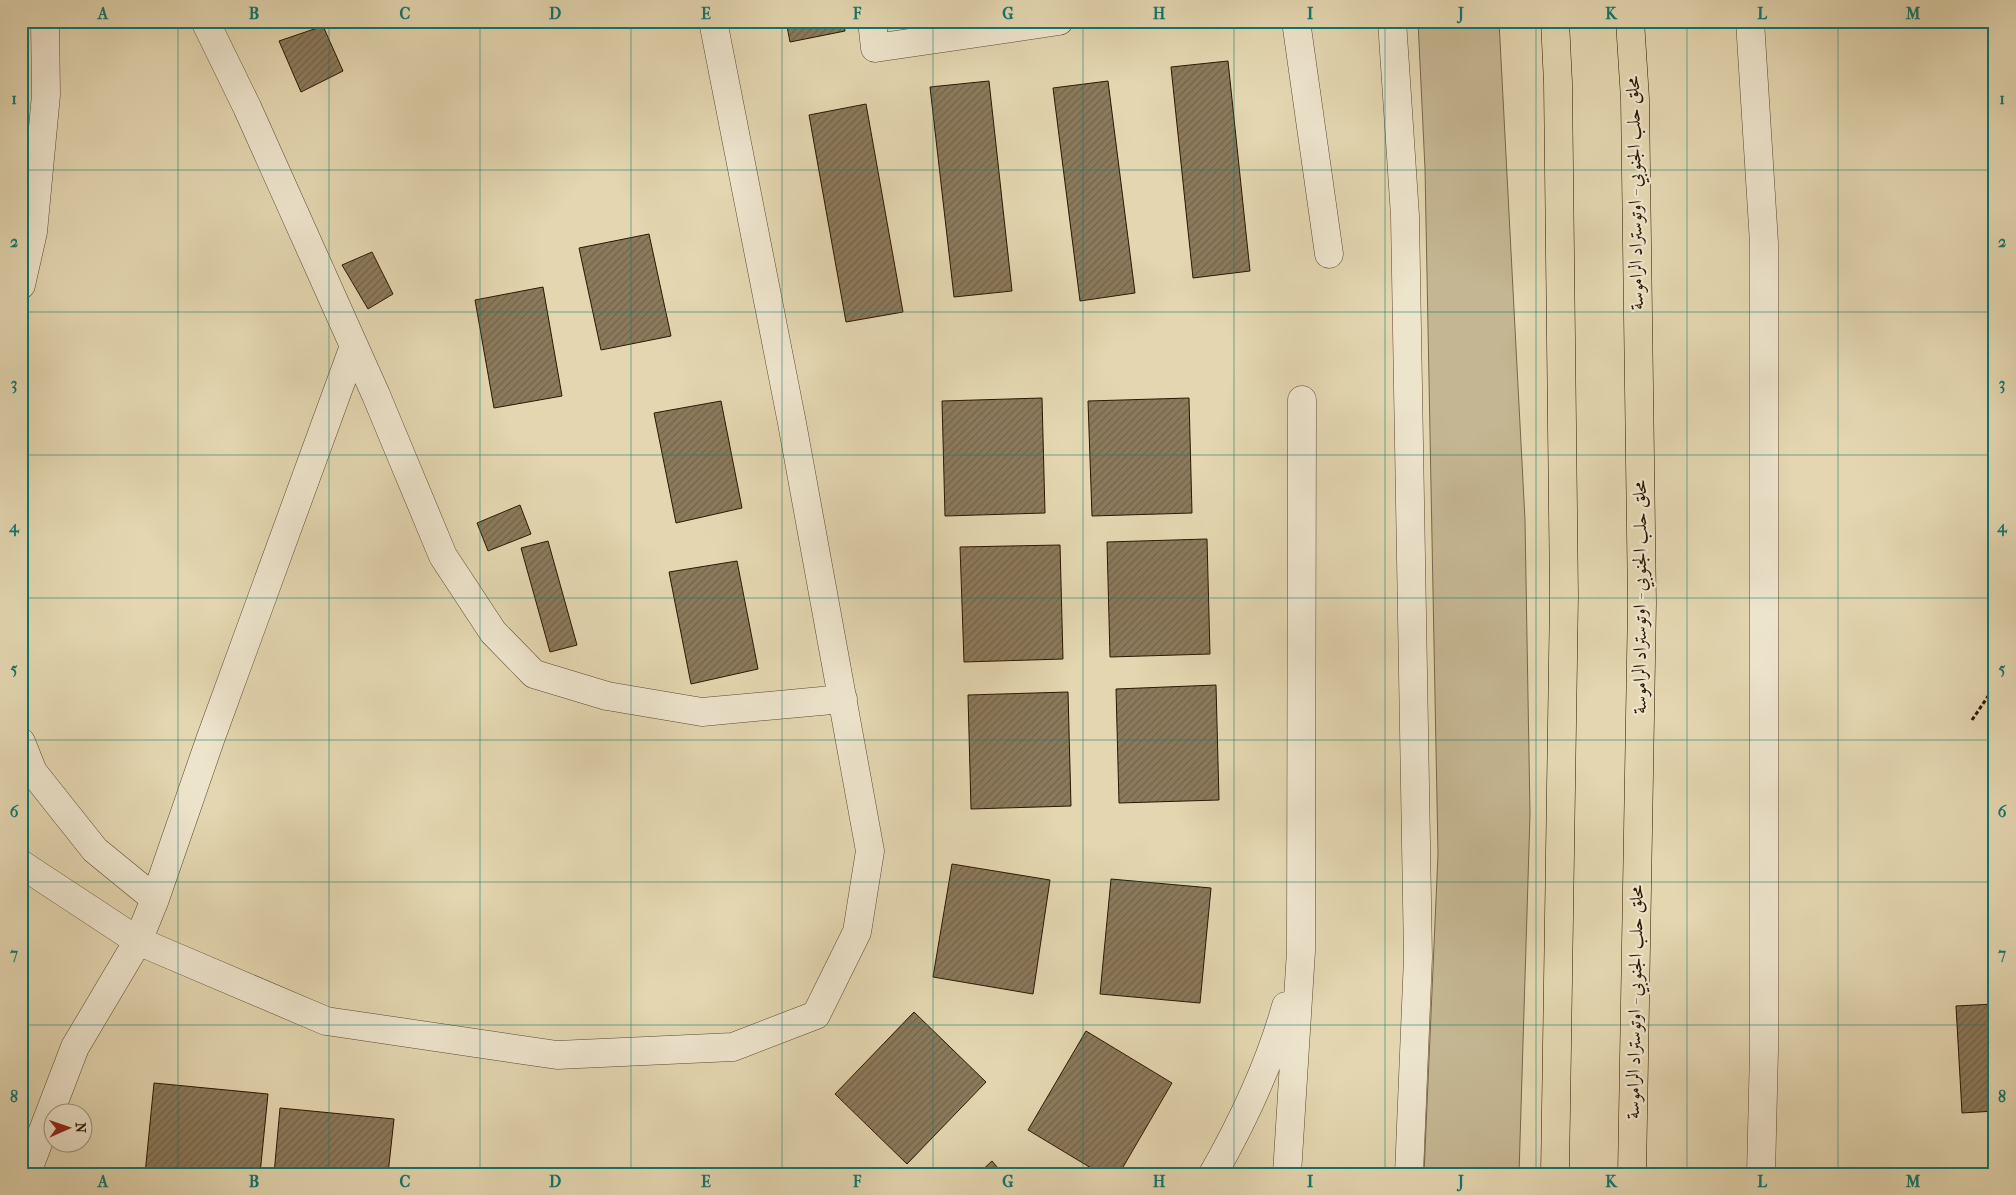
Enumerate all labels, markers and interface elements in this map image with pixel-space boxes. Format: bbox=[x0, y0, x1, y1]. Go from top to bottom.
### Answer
text: A bbox=[97, 4, 109, 23]
text: B bbox=[249, 4, 259, 23]
text: C bbox=[400, 4, 411, 23]
text: D bbox=[549, 4, 561, 23]
text: E bbox=[701, 4, 711, 23]
text: F bbox=[852, 4, 862, 23]
text: G bbox=[1002, 4, 1014, 23]
text: H bbox=[1153, 4, 1166, 23]
text: I bbox=[1307, 4, 1314, 23]
text: J bbox=[1456, 4, 1464, 24]
text: K bbox=[1605, 4, 1618, 23]
text: L bbox=[1757, 4, 1767, 23]
text: M bbox=[1905, 4, 1921, 23]
street label: محلق حلب الجنوبي - اوتوستراد الراموسة bbox=[1622, 75, 1652, 310]
text: 1 bbox=[11, 89, 17, 108]
text: 1 bbox=[1999, 89, 2005, 108]
text: 2 bbox=[10, 232, 18, 251]
text: 2 bbox=[1998, 232, 2006, 251]
text: 3 bbox=[11, 374, 17, 394]
text: 3 bbox=[1999, 374, 2005, 394]
street label: محلق حلب الجنوبي - اوتوستراد الراموسة bbox=[1629, 479, 1655, 714]
text: 4 bbox=[8, 517, 20, 537]
text: 4 bbox=[1996, 517, 2008, 537]
text: 5 bbox=[11, 659, 18, 678]
text: 5 bbox=[1999, 659, 2006, 678]
text: 6 bbox=[10, 802, 19, 821]
text: 6 bbox=[1998, 802, 2007, 821]
street label: محلق حلب الجنوبي - اوتوستراد الراموسة bbox=[1622, 884, 1652, 1119]
text: 7 bbox=[9, 944, 18, 963]
text: 7 bbox=[1997, 944, 2006, 963]
text: 8 bbox=[10, 1087, 18, 1106]
text: 8 bbox=[1998, 1087, 2006, 1106]
north arrow bbox=[42, 1102, 92, 1152]
text: N bbox=[72, 1122, 89, 1134]
text: A bbox=[97, 1172, 109, 1191]
text: B bbox=[249, 1172, 259, 1191]
text: C bbox=[400, 1172, 411, 1191]
text: D bbox=[549, 1172, 561, 1191]
text: E bbox=[701, 1172, 711, 1191]
text: F bbox=[852, 1172, 862, 1191]
text: G bbox=[1002, 1172, 1014, 1191]
text: H bbox=[1153, 1172, 1166, 1191]
text: I bbox=[1307, 1172, 1314, 1191]
text: J bbox=[1456, 1172, 1464, 1192]
text: K bbox=[1605, 1172, 1618, 1191]
text: L bbox=[1757, 1172, 1767, 1191]
text: M bbox=[1905, 1172, 1921, 1191]

